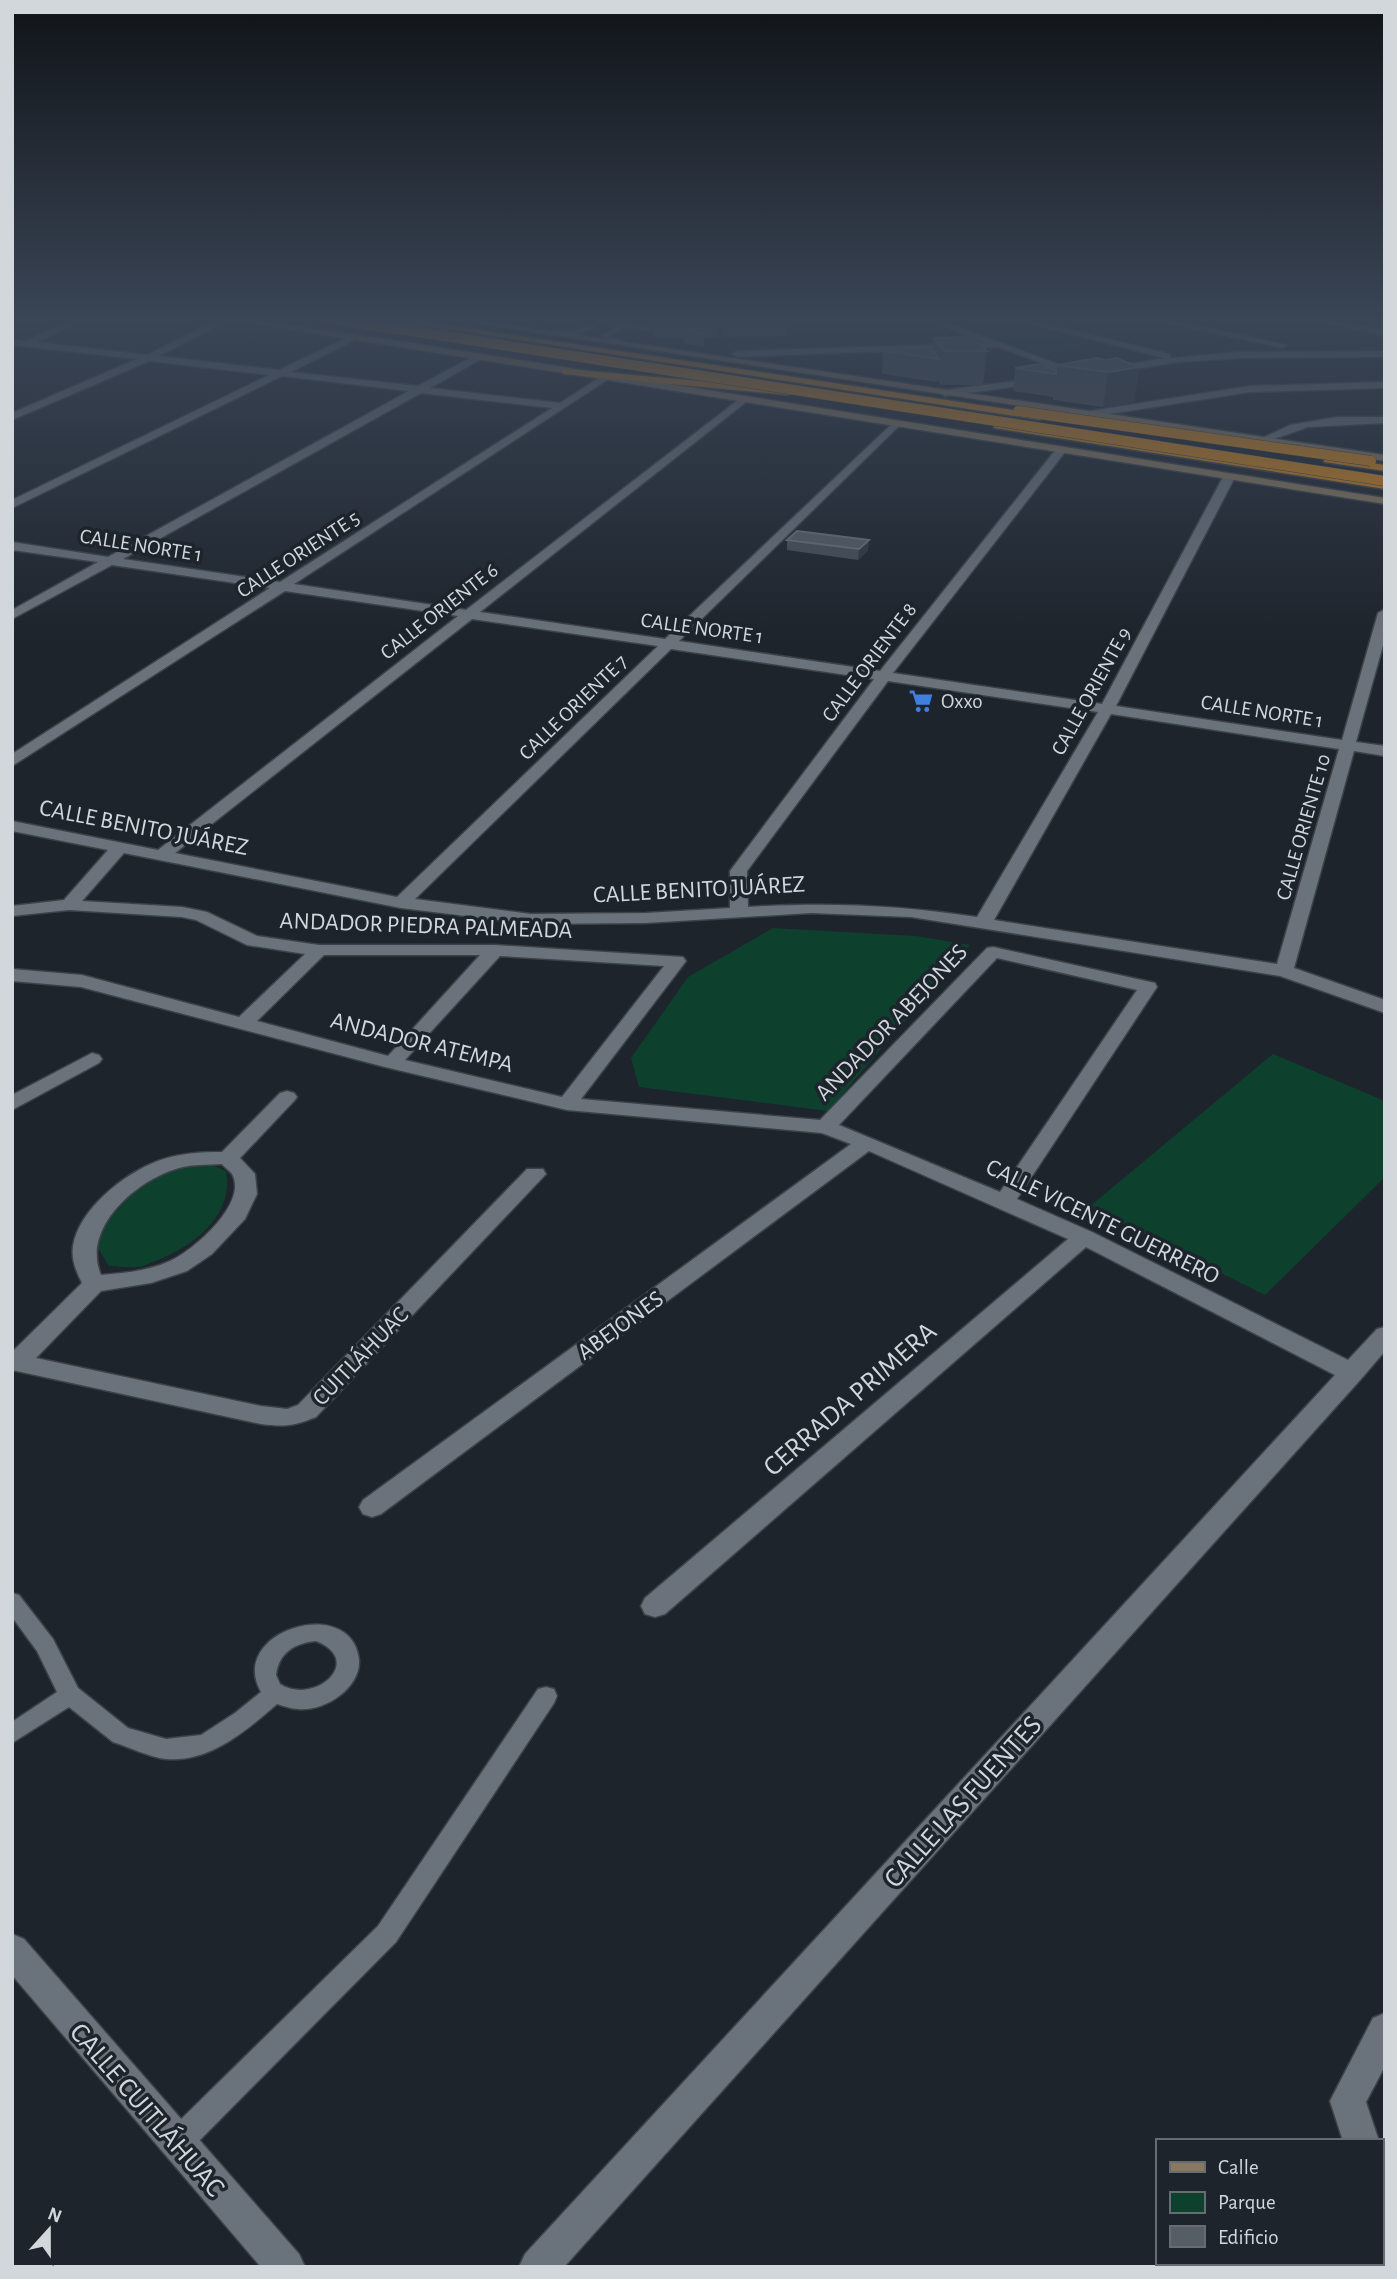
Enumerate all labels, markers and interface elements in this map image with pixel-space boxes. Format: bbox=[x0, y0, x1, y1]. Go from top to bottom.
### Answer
street label: CALLE ORIENTE 5 bbox=[233, 507, 363, 602]
street label: CALLE NORTE 1 bbox=[78, 525, 204, 566]
street label: CALLE ORIENTE 6 bbox=[377, 559, 502, 664]
street label: CALLE ORIENTE 8 bbox=[818, 599, 921, 726]
street label: CALLE NORTE 1 bbox=[639, 610, 765, 647]
street label: CALLE ORIENTE 9 bbox=[1048, 624, 1135, 759]
street label: CALLE ORIENTE 7 bbox=[515, 650, 632, 764]
supermarket icon: Oxxo bbox=[907, 687, 935, 715]
place label: Oxxo bbox=[941, 691, 983, 712]
street label: CALLE NORTE 1 bbox=[1199, 691, 1325, 732]
street label: CALLE ORIENTE 10 bbox=[1273, 752, 1334, 903]
street label: CALLE BENITO JUÁREZ bbox=[37, 794, 251, 860]
street label: CALLE BENITO JUÁREZ bbox=[592, 870, 806, 908]
street label: ANDADOR PIEDRA PALMEADA bbox=[279, 909, 573, 943]
street label: ANDADOR ABEJONES bbox=[811, 940, 972, 1106]
street label: ANDADOR ATEMPA bbox=[328, 1009, 516, 1077]
street label: CALLE VICENTE GUERRERO bbox=[982, 1155, 1223, 1289]
street label: ABEJONES bbox=[573, 1287, 668, 1365]
street label: CUITLÁHUAC bbox=[307, 1302, 413, 1410]
street label: CERRADA PRIMERA bbox=[759, 1317, 942, 1482]
street label: CALLE LAS FUENTES bbox=[879, 1711, 1048, 1894]
street label: CALLE CUITLÁHUAC bbox=[64, 2016, 231, 2202]
legend bbox=[1156, 2139, 1383, 2265]
text: Calle bbox=[1218, 2157, 1259, 2178]
text: Parque bbox=[1218, 2192, 1276, 2213]
north arrow bbox=[14, 2195, 84, 2265]
text: N bbox=[45, 2204, 64, 2227]
text: Edificio bbox=[1218, 2227, 1279, 2248]

